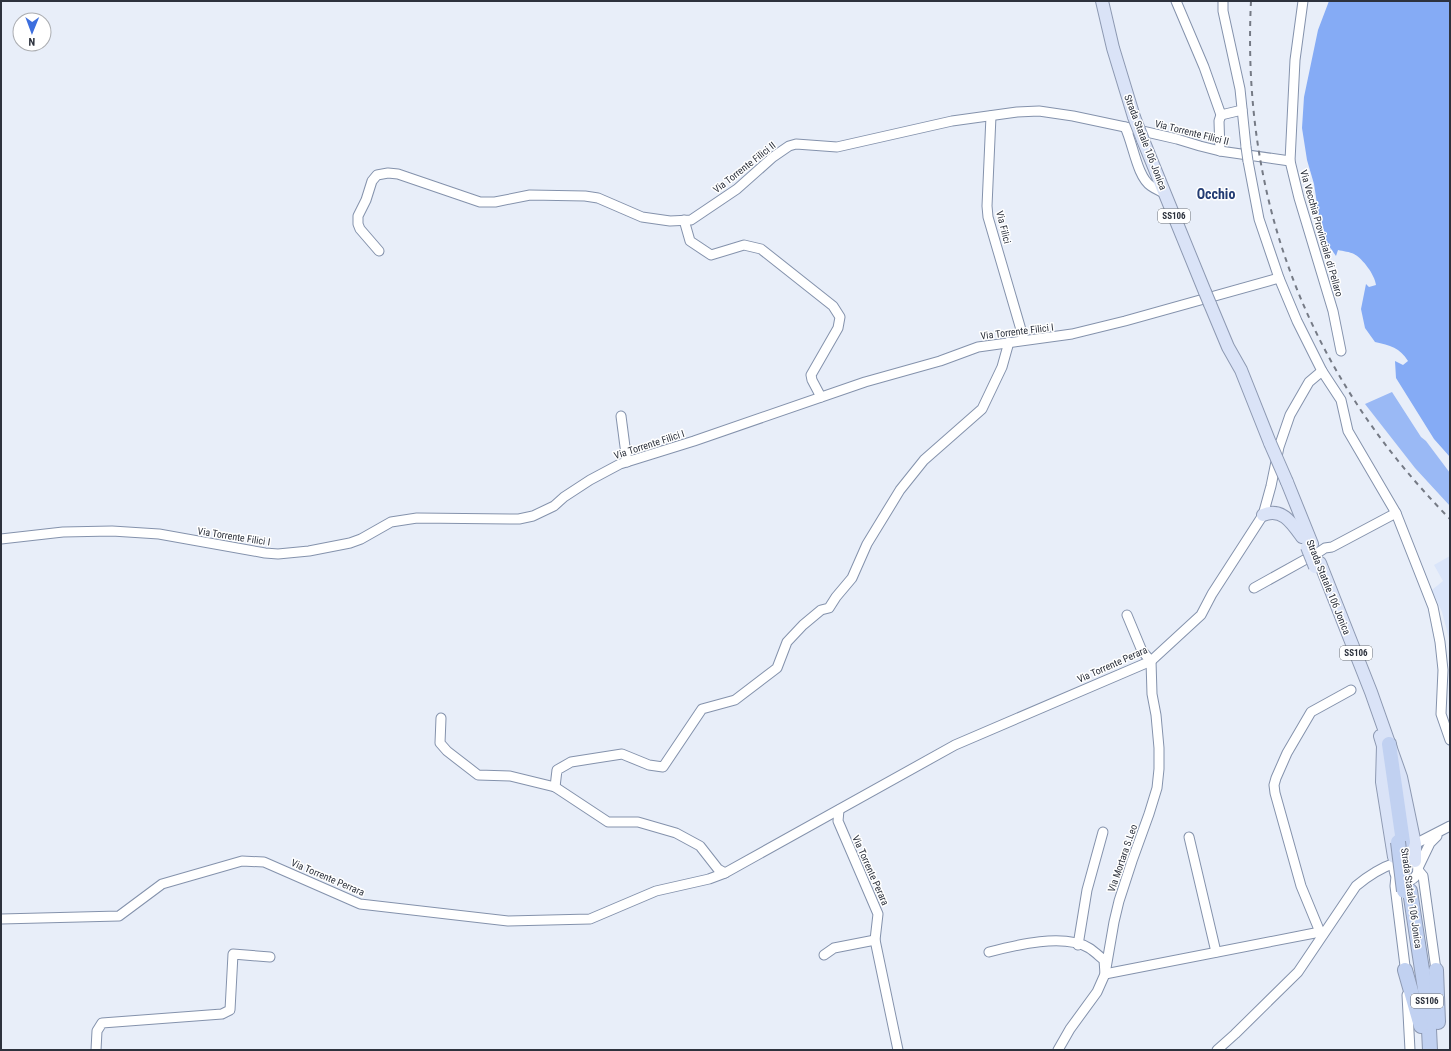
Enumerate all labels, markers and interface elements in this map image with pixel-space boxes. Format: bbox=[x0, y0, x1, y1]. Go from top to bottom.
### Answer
north arrow bbox=[12, 12, 52, 52]
text: N bbox=[28, 35, 35, 48]
street label: Strada Statale 106 Jonica bbox=[1122, 93, 1169, 192]
street label: Via Torrente Filici II bbox=[1154, 118, 1230, 147]
street label: Via Torrente Filici II bbox=[711, 140, 778, 195]
street label: Via Vecchia Provinciale di Pellaro bbox=[1298, 168, 1345, 298]
district label: Occhio bbox=[1197, 186, 1235, 202]
street label: Via Filici bbox=[994, 209, 1013, 245]
road number: SS106 bbox=[1158, 209, 1190, 223]
street label: Via Torrente Filici I bbox=[980, 322, 1054, 341]
street label: Via Torrente Filici I bbox=[613, 428, 686, 461]
street label: Via Torrente Filici I bbox=[197, 525, 271, 548]
street label: Strada Statale 106 Jonica bbox=[1304, 538, 1353, 636]
street label: Via Torrente Perara bbox=[1075, 644, 1149, 685]
road number: SS106 bbox=[1340, 646, 1372, 660]
street label: Via Mortara S.Leo bbox=[1106, 823, 1139, 893]
street label: Via Torrente Perara bbox=[850, 833, 891, 907]
street label: Strada Statale 106 Jonica bbox=[1399, 847, 1424, 949]
street label: Via Torrente Perrara bbox=[290, 857, 366, 898]
road number: SS106 bbox=[1411, 994, 1443, 1008]

